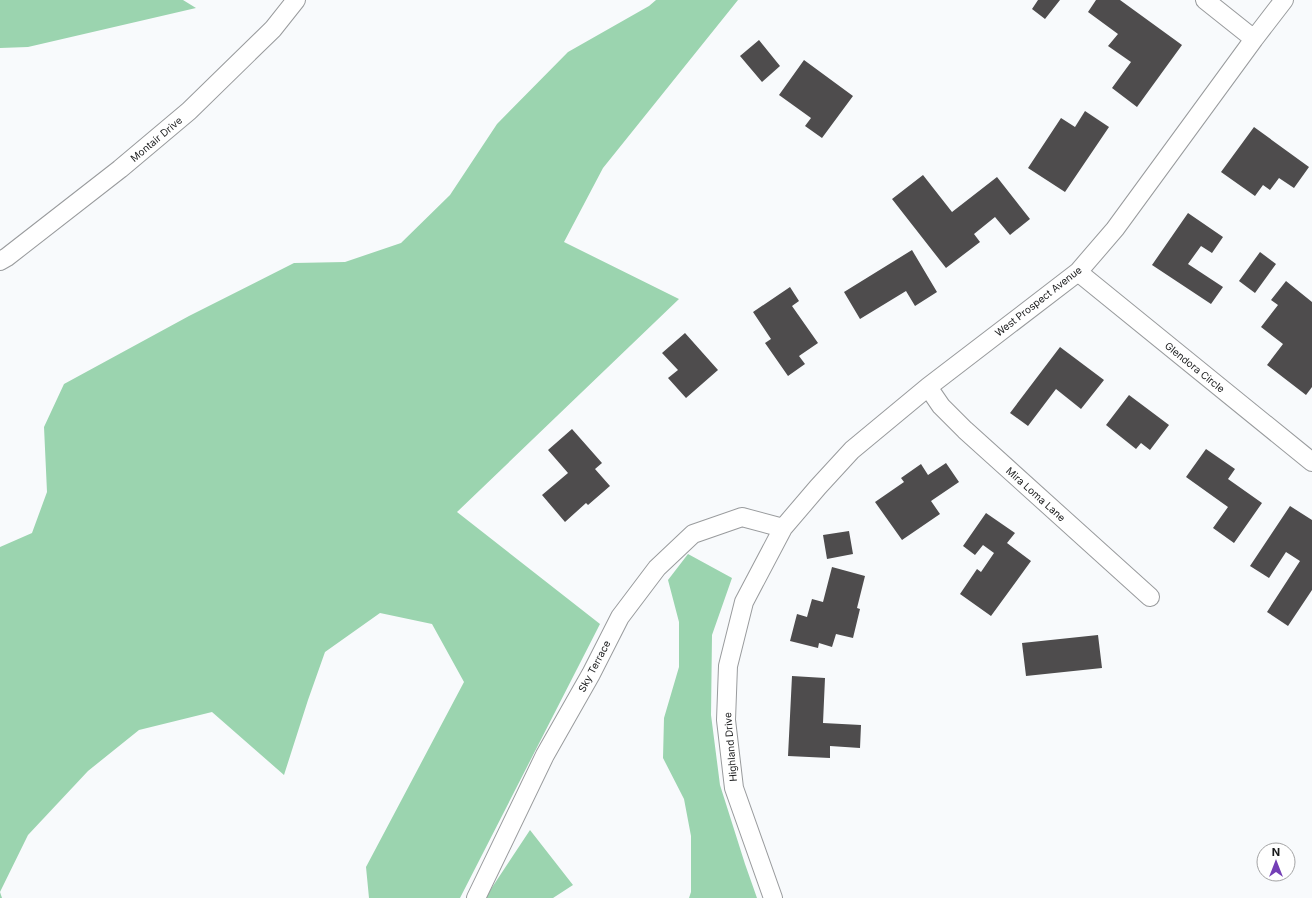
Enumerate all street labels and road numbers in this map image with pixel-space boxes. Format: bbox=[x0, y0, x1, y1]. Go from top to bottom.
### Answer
street label: Montair Drive bbox=[128, 114, 184, 164]
street label: West Prospect Avenue bbox=[992, 263, 1084, 339]
street label: Glendora Circle bbox=[1163, 339, 1227, 395]
street label: Mira Loma Lane bbox=[1004, 464, 1068, 524]
street label: Sky Terrace bbox=[575, 638, 613, 694]
street label: Highland Drive bbox=[721, 712, 739, 782]

